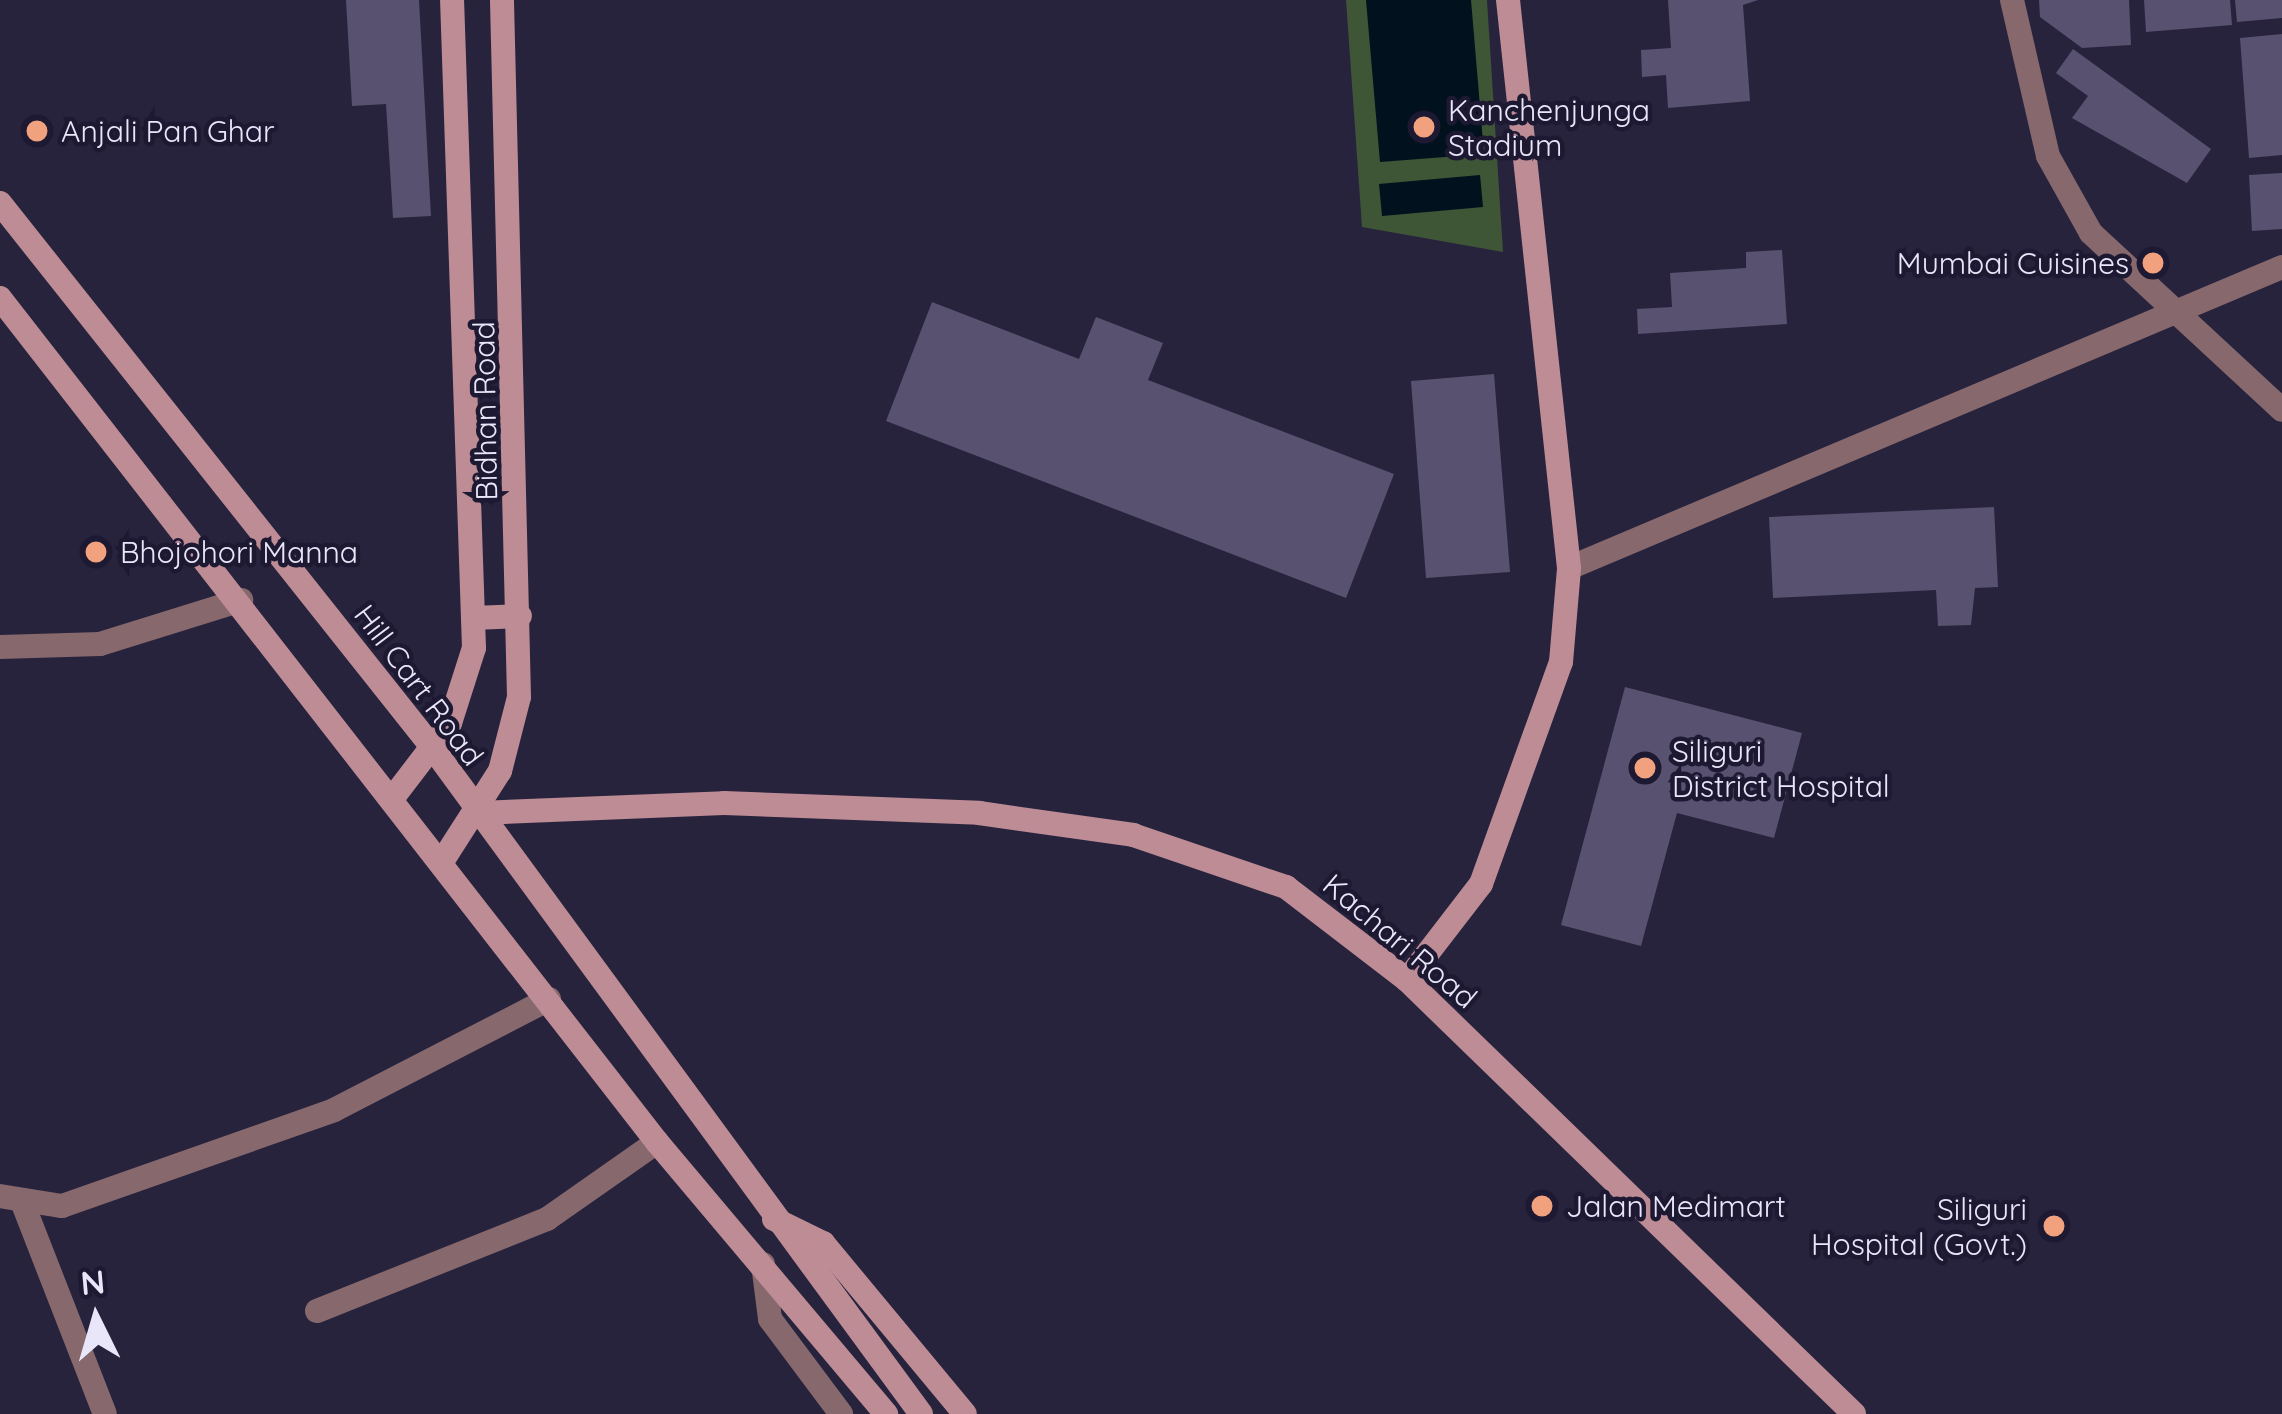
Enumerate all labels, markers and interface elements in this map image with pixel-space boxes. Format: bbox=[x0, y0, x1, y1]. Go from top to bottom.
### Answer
place label: Kanchenjunga Stadium bbox=[1448, 92, 1650, 162]
place label: Anjali Pan Ghar bbox=[61, 113, 275, 149]
marker: Kanchenjunga Stadium bbox=[1411, 114, 1437, 140]
marker: Anjali Pan Ghar bbox=[24, 118, 50, 144]
place label: Mumbai Cuisines bbox=[1897, 245, 2129, 281]
marker: Mumbai Cuisines bbox=[2140, 250, 2166, 276]
street label: Bidhan Road bbox=[465, 321, 505, 501]
place label: Bhojohori Manna bbox=[120, 534, 358, 570]
marker: Bhojohori Manna bbox=[83, 539, 109, 565]
street label: Hill Cart Road bbox=[347, 597, 491, 773]
place label: Siliguri District Hospital bbox=[1672, 733, 1890, 804]
marker: Siliguri District Hospital bbox=[1629, 752, 1661, 784]
street label: Kachari Road bbox=[1316, 866, 1484, 1016]
place label: Jalan Medimart bbox=[1566, 1188, 1786, 1224]
place label: Siliguri Hospital (Govt.) bbox=[1811, 1191, 2027, 1262]
marker: Jalan Medimart bbox=[1529, 1193, 1555, 1219]
marker: Siliguri Hospital (Govt.) bbox=[2038, 1210, 2070, 1242]
north arrow bbox=[36, 1258, 156, 1378]
text: N bbox=[79, 1260, 107, 1303]

